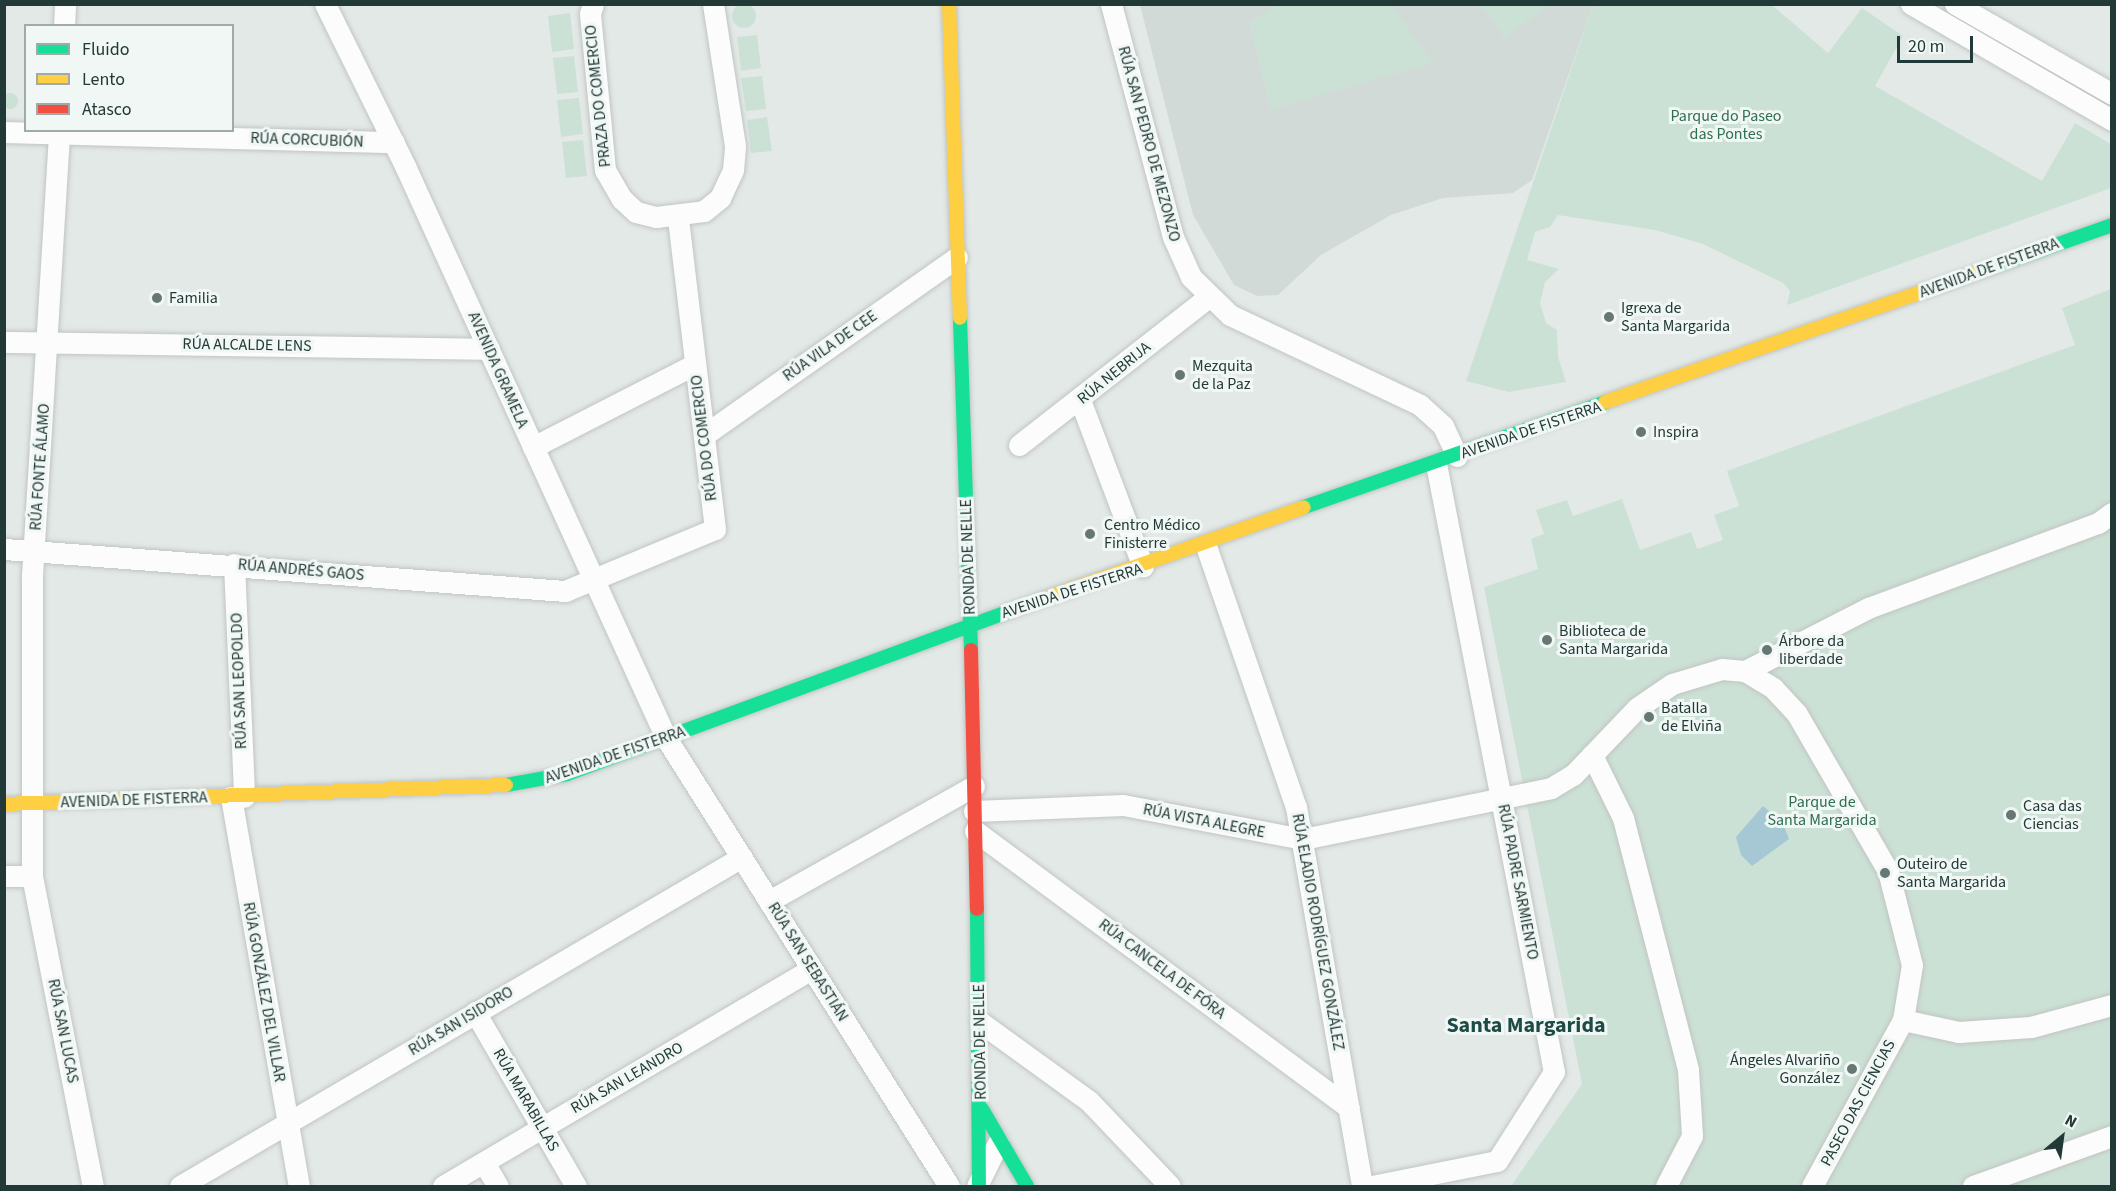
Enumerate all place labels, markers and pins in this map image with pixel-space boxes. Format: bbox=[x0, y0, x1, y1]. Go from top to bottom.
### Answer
place label: Familia bbox=[169, 288, 218, 308]
marker: Familia bbox=[150, 291, 164, 305]
place label: Igrexa de Santa Margarida bbox=[1621, 298, 1730, 336]
marker: Igrexa de Santa Margarida bbox=[1602, 310, 1616, 324]
place label: Mezquita de la Paz bbox=[1192, 356, 1253, 394]
marker: Mezquita de la Paz bbox=[1173, 368, 1187, 382]
place label: Inspira bbox=[1653, 422, 1699, 442]
marker: Inspira bbox=[1634, 425, 1648, 439]
place label: Centro Médico Finisterre bbox=[1104, 515, 1201, 553]
marker: Centro Médico Finisterre bbox=[1081, 525, 1099, 543]
place label: Biblioteca de Santa Margarida bbox=[1559, 621, 1668, 659]
place label: Árbore da liberdade bbox=[1779, 631, 1844, 669]
marker: Biblioteca de Santa Margarida bbox=[1540, 633, 1554, 647]
marker: Árbore da liberdade bbox=[1760, 643, 1774, 657]
place label: Batalla de Elviña bbox=[1661, 698, 1722, 736]
marker: Batalla de Elviña bbox=[1642, 710, 1656, 724]
place label: Casa das Ciencias bbox=[2023, 796, 2082, 834]
marker: Casa das Ciencias bbox=[2004, 808, 2018, 822]
place label: Outeiro de Santa Margarida bbox=[1897, 854, 2006, 892]
marker: Outeiro de Santa Margarida bbox=[1878, 866, 1892, 880]
place label: Ángeles Alvariño González bbox=[1730, 1050, 1840, 1088]
marker: Ángeles Alvariño González bbox=[1845, 1062, 1859, 1076]

